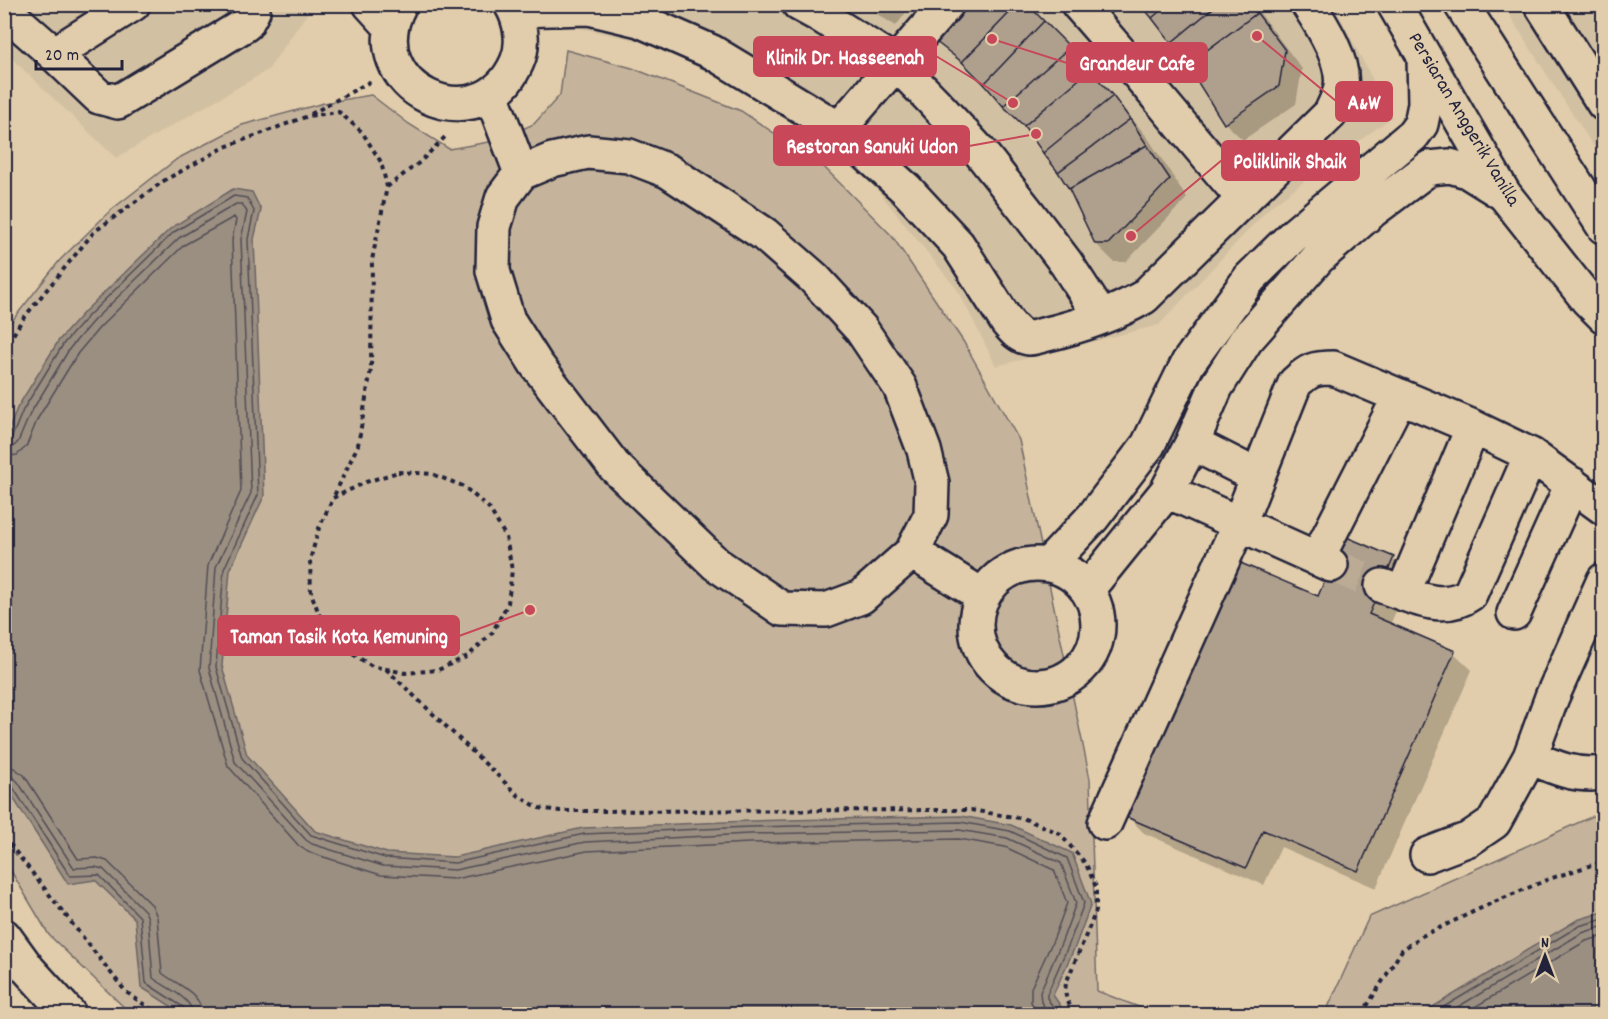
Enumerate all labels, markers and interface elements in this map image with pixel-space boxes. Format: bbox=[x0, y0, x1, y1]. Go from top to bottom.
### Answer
street label: Persiaran Anggerik Vanilla bbox=[1400, 28, 1526, 213]
scale bar bbox=[36, 33, 122, 71]
callout: Klinik Dr. Hasseenah bbox=[754, 37, 936, 76]
callout: Grandeur Cafe bbox=[1067, 43, 1207, 82]
text: 20 m bbox=[45, 44, 79, 69]
text: Klinik Dr. Hasseenah bbox=[766, 45, 925, 75]
text: Grandeur Cafe bbox=[1079, 51, 1195, 81]
callout: A&W bbox=[1336, 82, 1392, 121]
text: A&W bbox=[1348, 90, 1381, 120]
callout: Restoran Sanuki Udon bbox=[774, 126, 969, 165]
text: Restoran Sanuki Udon bbox=[786, 134, 958, 164]
callout: Poliklinik Shaik bbox=[1222, 141, 1359, 180]
text: Poliklinik Shaik bbox=[1233, 149, 1347, 179]
callout: Taman Tasik Kota Kemuning bbox=[218, 616, 459, 655]
text: Taman Tasik Kota Kemuning bbox=[230, 624, 448, 654]
north arrow bbox=[1515, 926, 1575, 986]
text: N bbox=[1541, 932, 1549, 955]

